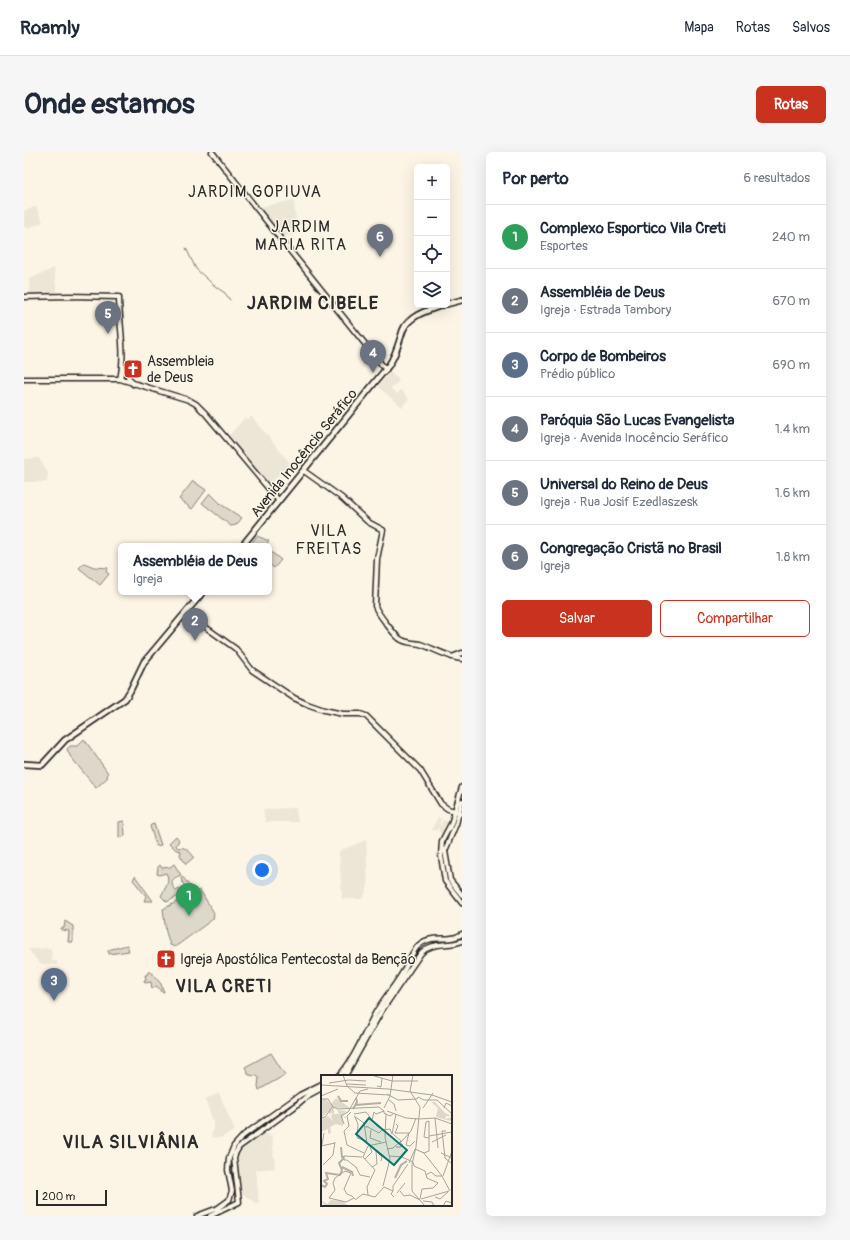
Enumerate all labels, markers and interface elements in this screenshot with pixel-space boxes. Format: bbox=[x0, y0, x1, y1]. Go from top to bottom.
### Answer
text: Roamly bbox=[20, 16, 80, 40]
text: Mapa bbox=[684, 19, 714, 36]
text: Rotas bbox=[736, 19, 770, 36]
text: Salvos bbox=[792, 19, 830, 36]
button: Rotas bbox=[756, 86, 826, 123]
text: Onde estamos bbox=[24, 87, 195, 122]
map controls bbox=[414, 164, 450, 308]
button: + bbox=[414, 164, 450, 200]
text: Por perto bbox=[502, 168, 569, 189]
text: 6 resultados bbox=[743, 170, 810, 186]
district label: JARDIM GOPIUVA bbox=[188, 182, 322, 202]
button: − bbox=[414, 200, 450, 236]
district label: JARDIM MARIA RITA bbox=[255, 217, 347, 255]
text: Complexo Esportico Vila Creti bbox=[540, 219, 726, 238]
pin: 6 bbox=[367, 224, 393, 257]
text: 1 bbox=[512, 229, 518, 245]
text: 240 m bbox=[772, 229, 810, 245]
button: locate bbox=[414, 236, 450, 272]
text: Esportes bbox=[540, 238, 588, 254]
button: layers bbox=[414, 272, 450, 308]
text: Assembléia de Deus bbox=[540, 283, 665, 302]
district label: JARDIM CIBELE bbox=[247, 292, 379, 315]
text: 2 bbox=[511, 293, 519, 309]
text: 670 m bbox=[772, 293, 810, 309]
pin: 5 bbox=[95, 301, 121, 334]
text: Igreja · Estrada Tambory bbox=[540, 302, 671, 318]
pin: 4 bbox=[360, 340, 386, 373]
text: Corpo de Bombeiros bbox=[540, 347, 666, 366]
place label: Assembleia de Deus bbox=[147, 353, 214, 386]
text: 3 bbox=[511, 357, 519, 373]
text: 690 m bbox=[772, 357, 810, 373]
church icon: Assembleia de Deus bbox=[122, 358, 144, 380]
text: Prédio público bbox=[540, 366, 615, 382]
street label: Avenida Inocêncio Seráfico bbox=[247, 385, 361, 520]
text: Paróquia São Lucas Evangelista bbox=[540, 411, 735, 430]
text: 4 bbox=[511, 421, 519, 437]
text: 1.4 km bbox=[775, 421, 810, 437]
text: Igreja · Avenida Inocêncio Seráfico bbox=[540, 430, 728, 446]
text: Universal do Reino de Deus bbox=[540, 475, 708, 494]
text: 5 bbox=[511, 485, 519, 501]
text: 1.6 km bbox=[775, 485, 810, 501]
text: Igreja · Rua Josif Ezedlaszesk bbox=[540, 494, 698, 510]
district label: VILA FREITAS bbox=[296, 521, 362, 559]
text: Congregação Cristã no Brasil bbox=[540, 539, 722, 558]
popup bbox=[118, 543, 272, 595]
text: 6 bbox=[511, 549, 519, 565]
text: 1.8 km bbox=[776, 549, 810, 565]
text: Assembléia de Deus bbox=[133, 552, 257, 571]
text: Igreja bbox=[540, 558, 570, 574]
text: Igreja bbox=[133, 571, 163, 587]
button: Salvar bbox=[502, 600, 652, 637]
button: Compartilhar bbox=[660, 600, 810, 637]
pin: 2 bbox=[182, 608, 208, 641]
your location bbox=[252, 860, 272, 880]
pin: 1 bbox=[176, 883, 202, 916]
church icon: Igreja Apostólica Pentecostal da Benção bbox=[155, 948, 177, 970]
place label: Igreja Apostólica Pentecostal da Benção bbox=[180, 951, 416, 968]
pin: 3 bbox=[41, 968, 67, 1001]
district label: VILA CRETI bbox=[175, 975, 273, 998]
inset map bbox=[321, 1075, 452, 1206]
district label: VILA SILVIÂNIA bbox=[62, 1131, 200, 1154]
scale bar bbox=[36, 1188, 107, 1207]
text: 200 m bbox=[42, 1190, 75, 1203]

